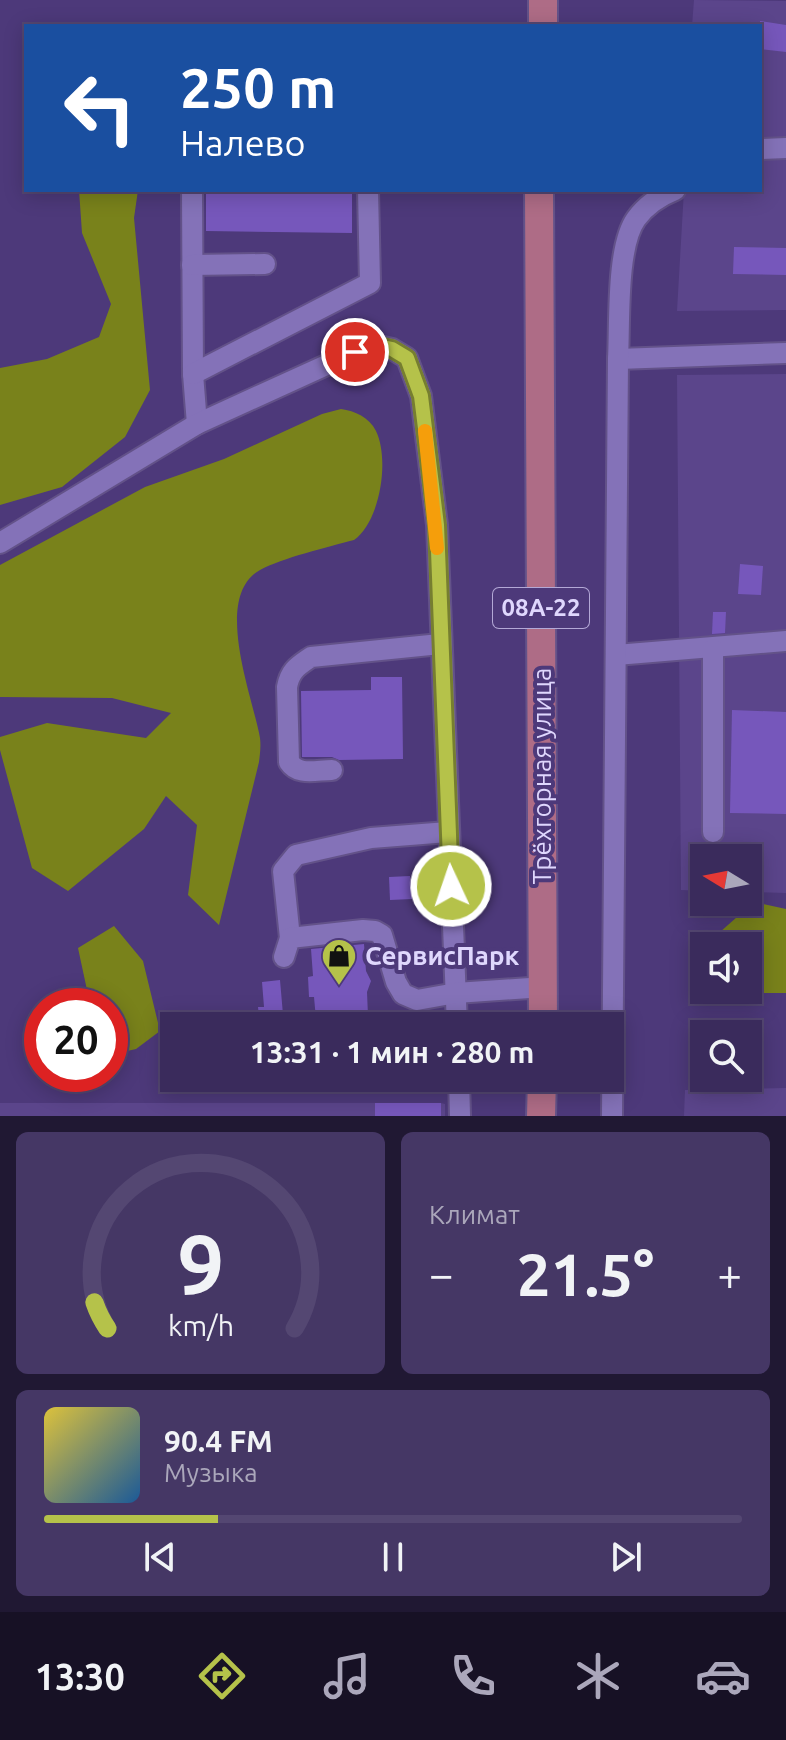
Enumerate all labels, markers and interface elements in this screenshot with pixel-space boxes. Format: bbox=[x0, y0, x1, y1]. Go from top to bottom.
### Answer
icon: left bbox=[48, 56, 152, 160]
text: 250 m bbox=[180, 56, 336, 119]
text: Налево bbox=[180, 122, 305, 163]
pin bbox=[321, 318, 389, 386]
icon: arrive bbox=[333, 330, 377, 374]
road number: 08А-22 bbox=[493, 588, 589, 628]
street label: Трёхгорная улица bbox=[527, 668, 556, 884]
position arrow bbox=[409, 844, 493, 928]
north arrow bbox=[690, 844, 762, 916]
map controls bbox=[690, 844, 762, 1092]
button: sound bbox=[690, 932, 762, 1004]
shop icon: СервисПарк bbox=[320, 937, 358, 987]
place label: СервисПарк bbox=[365, 941, 520, 970]
speed limit sign: 20 bbox=[24, 988, 128, 1092]
button: search bbox=[690, 1020, 762, 1092]
text: 13:31 · 1 мин · 280 m bbox=[250, 1035, 534, 1069]
text: Климат bbox=[429, 1200, 520, 1229]
text: 9 bbox=[177, 1217, 224, 1311]
text: 21.5° bbox=[517, 1240, 654, 1307]
text: − bbox=[429, 1249, 454, 1298]
text: + bbox=[717, 1249, 742, 1298]
text: km/h bbox=[168, 1309, 234, 1341]
text: 90.4 FM bbox=[164, 1424, 273, 1458]
text: Музыка bbox=[164, 1458, 258, 1487]
icon: previous bbox=[138, 1535, 182, 1579]
icon: pause bbox=[371, 1535, 415, 1579]
icon: next bbox=[604, 1535, 648, 1579]
icon: directions bbox=[194, 1648, 250, 1704]
icon: music bbox=[319, 1648, 375, 1704]
icon: phone bbox=[445, 1648, 501, 1704]
icon: climate bbox=[570, 1648, 626, 1704]
icon: car bbox=[695, 1648, 751, 1704]
text: 13:30 bbox=[35, 1656, 125, 1697]

